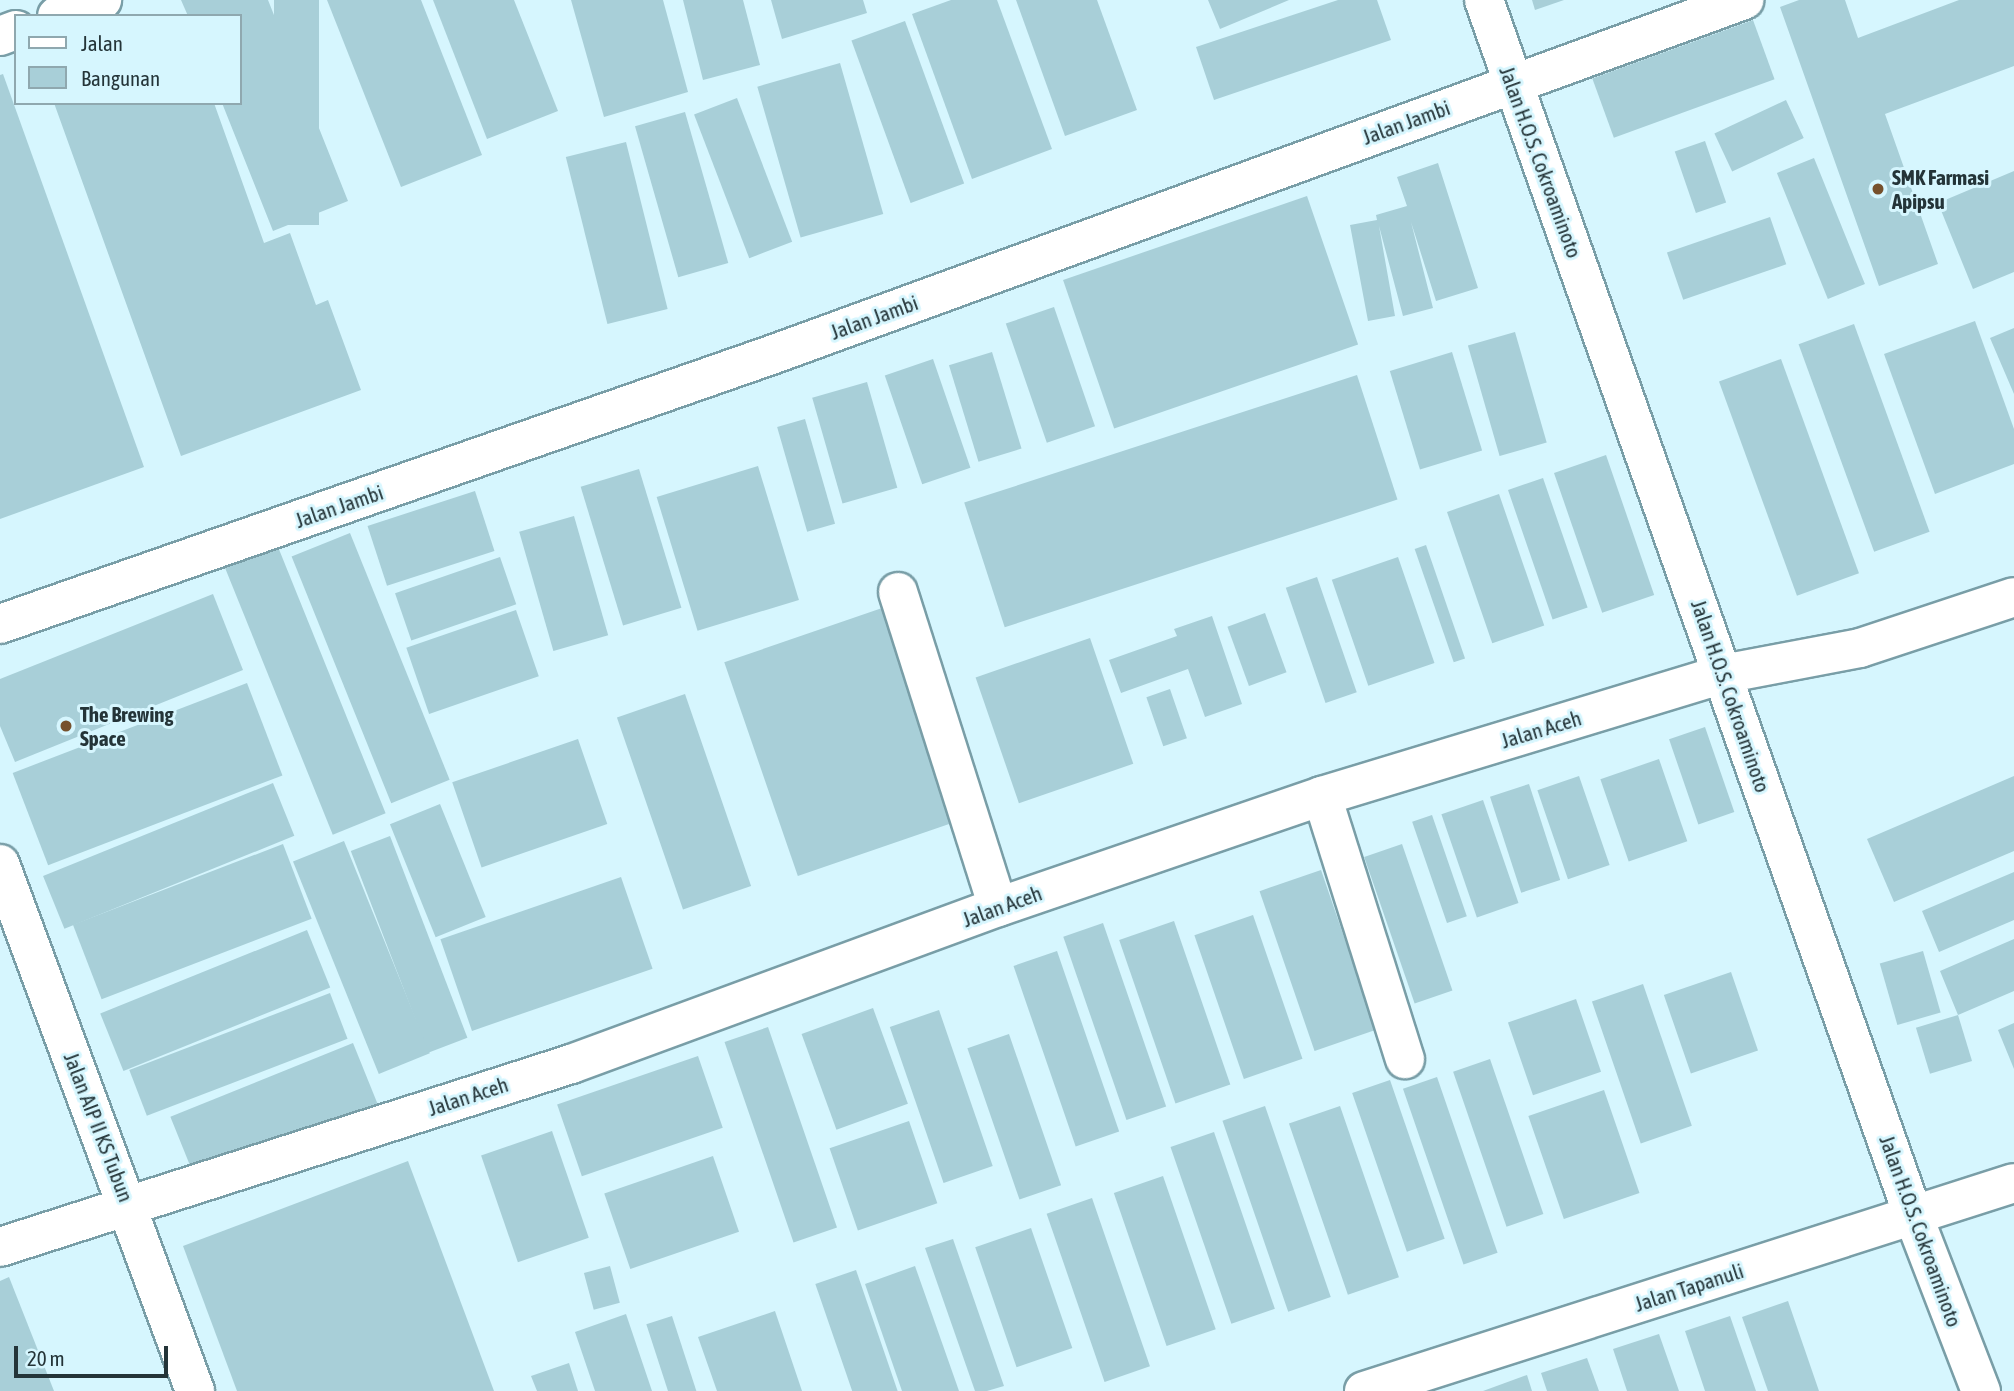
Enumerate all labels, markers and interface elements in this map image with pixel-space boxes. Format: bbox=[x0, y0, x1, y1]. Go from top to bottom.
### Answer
legend bbox=[14, 14, 242, 105]
text: Jalan bbox=[81, 31, 123, 55]
street label: Jalan H.O.S. Cokroaminoto bbox=[1495, 63, 1587, 261]
text: Bangunan bbox=[81, 66, 160, 90]
street label: Jalan Jambi bbox=[1359, 95, 1453, 149]
place label: SMK Farmasi Apipsu bbox=[1892, 164, 1989, 214]
marker: SMK Farmasi Apipsu bbox=[1870, 181, 1886, 197]
street label: Jalan Jambi bbox=[827, 290, 921, 344]
street label: Jalan Jambi bbox=[292, 479, 386, 533]
street label: Jalan H.O.S. Cokroaminoto bbox=[1686, 596, 1776, 796]
place label: The Brewing Space bbox=[80, 701, 173, 751]
street label: Jalan Aceh bbox=[1498, 705, 1584, 753]
marker: The Brewing Space bbox=[58, 718, 74, 734]
street label: Jalan Aceh bbox=[959, 880, 1045, 932]
street label: Jalan AIP II KS Tubun bbox=[59, 1049, 139, 1205]
street label: Jalan Aceh bbox=[425, 1071, 511, 1121]
street label: Jalan H.O.S. Cokroaminoto bbox=[1875, 1132, 1967, 1330]
street label: Jalan Tapanuli bbox=[1631, 1258, 1747, 1316]
scale bar bbox=[18, 1332, 172, 1376]
text: 20 m bbox=[27, 1346, 65, 1370]

